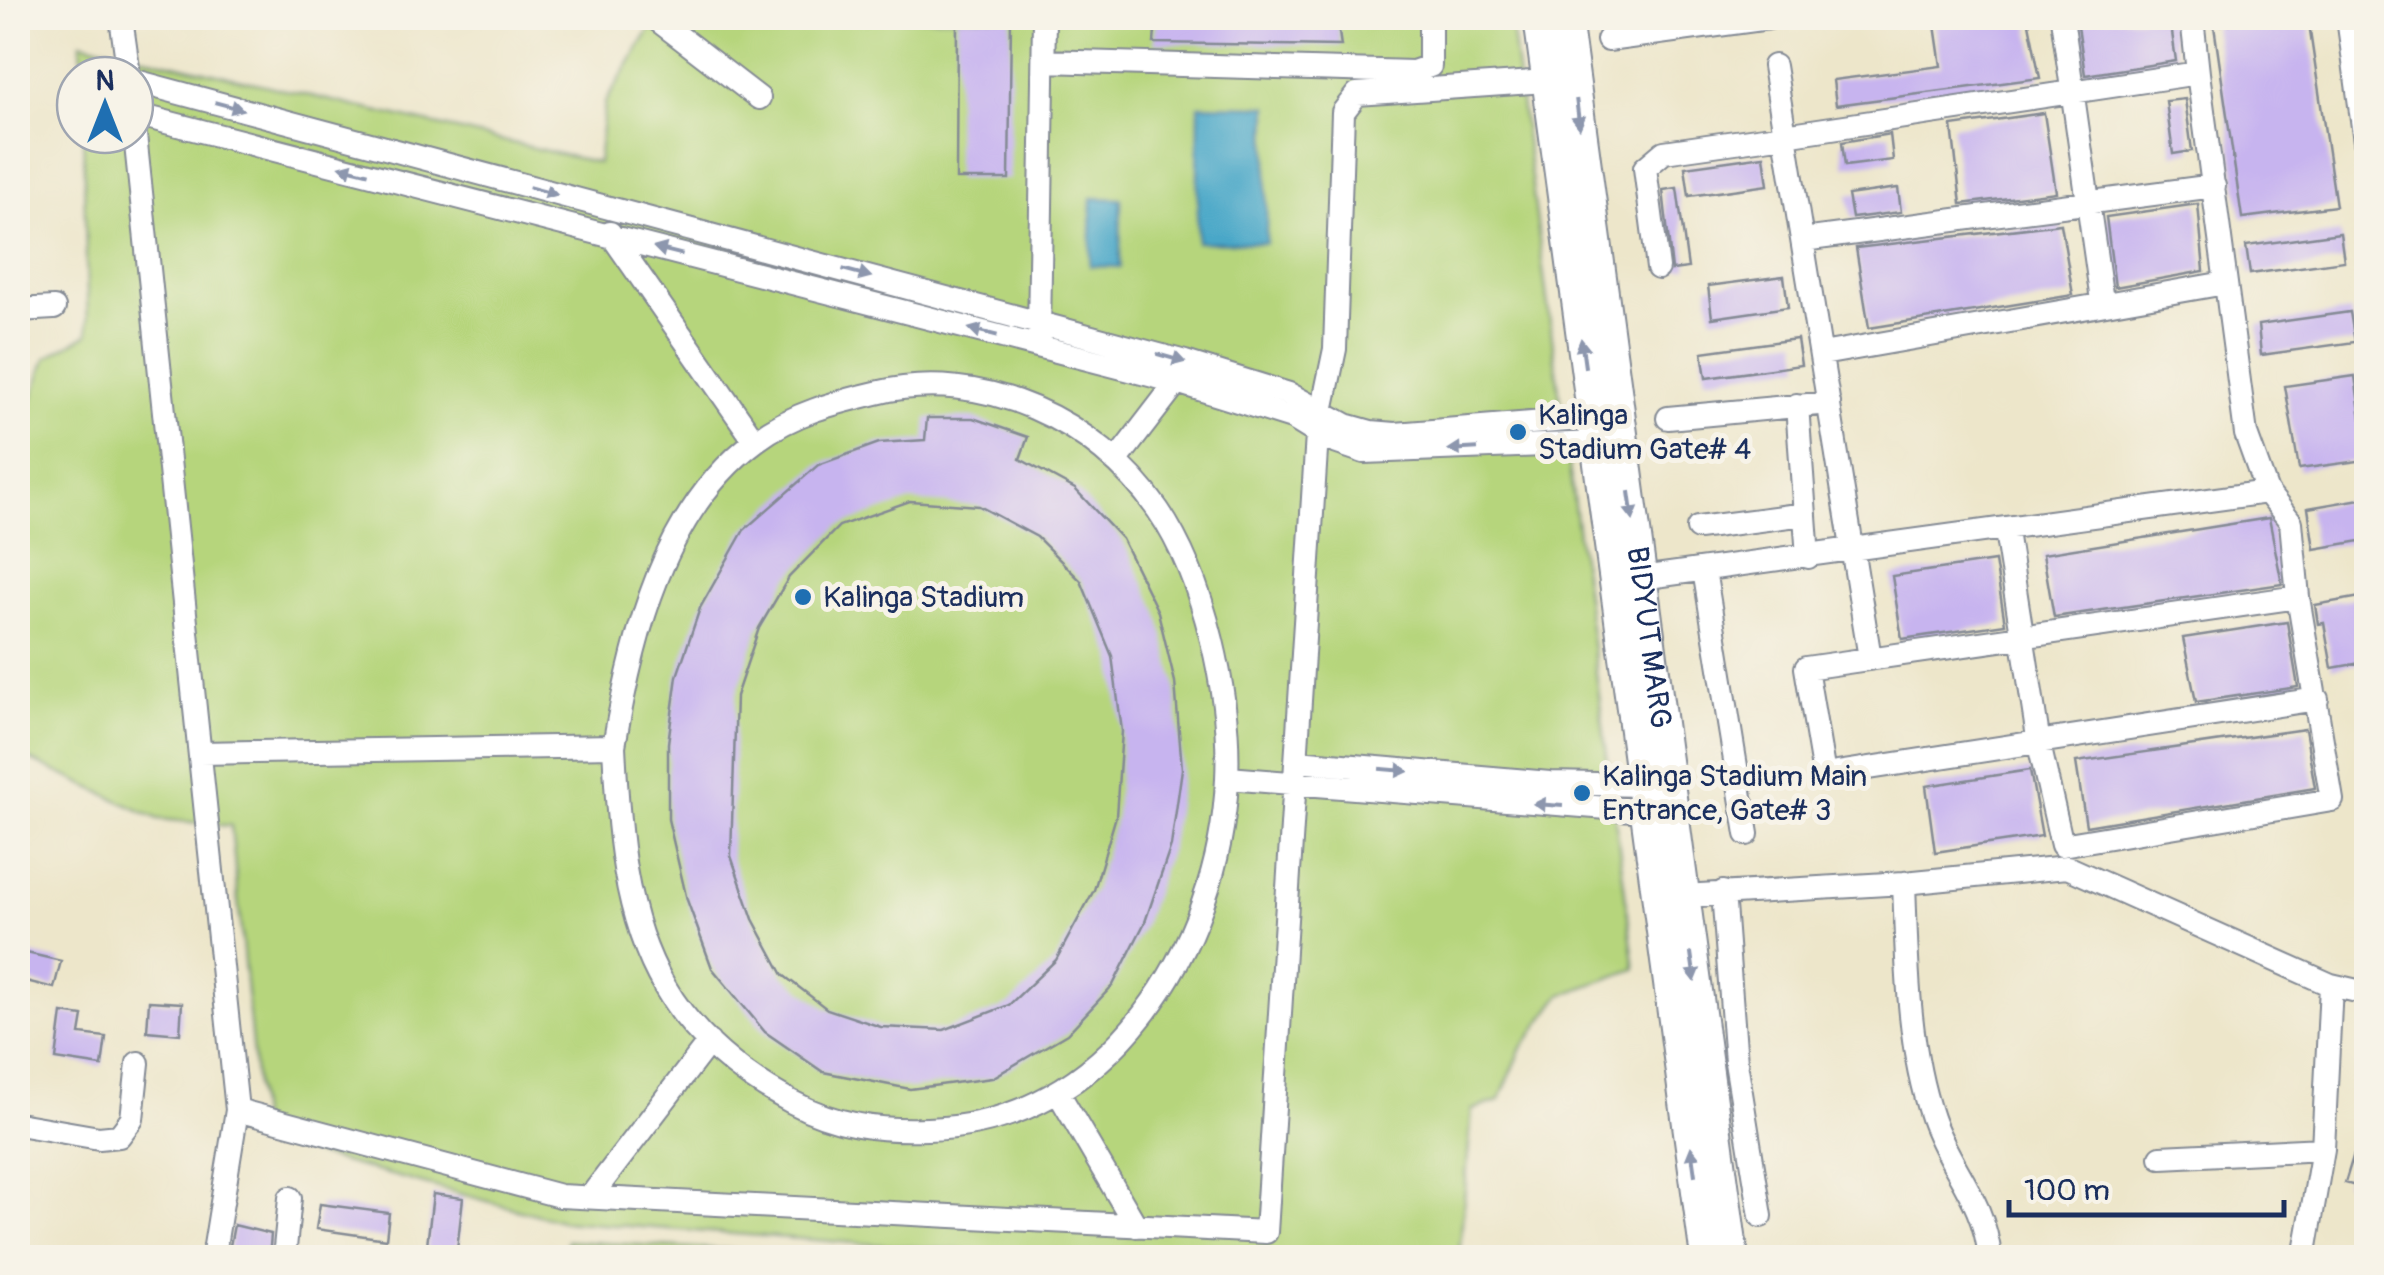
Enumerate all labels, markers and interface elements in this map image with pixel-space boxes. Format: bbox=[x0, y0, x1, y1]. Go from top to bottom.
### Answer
north arrow bbox=[55, 55, 155, 155]
text: N bbox=[96, 64, 114, 99]
one-way arrow bbox=[214, 99, 245, 115]
one-way arrow bbox=[1571, 99, 1587, 131]
one-way arrow bbox=[338, 162, 369, 178]
one-way arrow bbox=[528, 184, 559, 199]
one-way arrow bbox=[652, 243, 683, 259]
one-way arrow bbox=[842, 266, 873, 282]
one-way arrow bbox=[967, 324, 998, 340]
one-way arrow bbox=[1575, 337, 1591, 369]
one-way arrow bbox=[1156, 351, 1187, 366]
place label: Kalinga Stadium Gate# 4 bbox=[1538, 397, 1751, 468]
marker: Kalinga Stadium Gate# 4 bbox=[1507, 421, 1529, 443]
one-way arrow bbox=[1446, 441, 1478, 457]
one-way arrow bbox=[1624, 490, 1640, 522]
street label: BIDYUT MARG bbox=[1619, 544, 1680, 731]
place label: Kalinga Stadium bbox=[823, 579, 1024, 616]
marker: Kalinga Stadium bbox=[792, 586, 814, 608]
place label: Kalinga Stadium Main Entrance, Gate# 3 bbox=[1602, 758, 1867, 829]
one-way arrow bbox=[1379, 762, 1411, 778]
marker: Kalinga Stadium Main Entrance, Gate# 3 bbox=[1571, 782, 1593, 804]
one-way arrow bbox=[1531, 797, 1563, 813]
one-way arrow bbox=[1685, 951, 1701, 983]
one-way arrow bbox=[1684, 1145, 1700, 1176]
scale bar bbox=[2009, 1155, 2284, 1217]
text: 100 m bbox=[2024, 1172, 2110, 1209]

